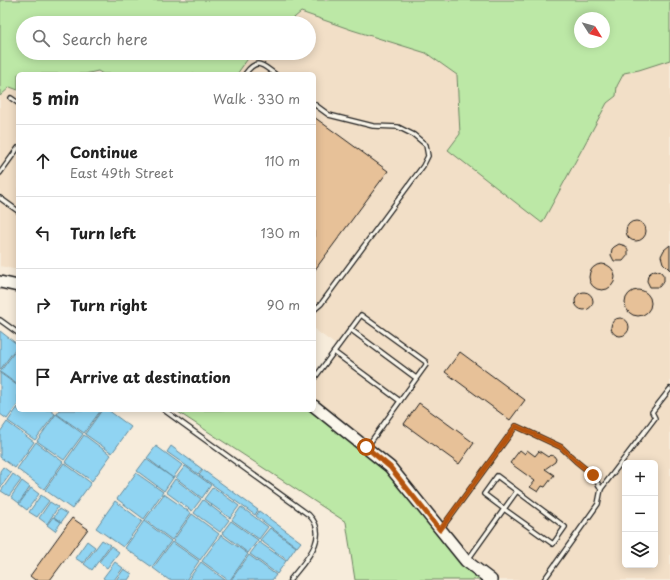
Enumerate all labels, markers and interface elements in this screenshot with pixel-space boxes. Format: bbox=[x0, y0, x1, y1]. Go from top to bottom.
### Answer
north arrow bbox=[574, 12, 610, 48]
search box bbox=[16, 16, 316, 60]
icon: search bbox=[30, 27, 52, 49]
text: Search here bbox=[62, 27, 148, 50]
text: 5 min bbox=[32, 85, 79, 111]
text: Walk · 330 m bbox=[213, 89, 300, 108]
text: Continue bbox=[70, 140, 138, 163]
icon: ahead bbox=[32, 150, 54, 172]
text: 110 m bbox=[265, 151, 300, 170]
text: East 49th Street bbox=[70, 163, 173, 182]
text: Turn left bbox=[70, 221, 136, 244]
icon: left bbox=[32, 222, 54, 244]
text: 130 m bbox=[261, 223, 300, 242]
text: Turn right bbox=[70, 293, 147, 316]
icon: right bbox=[32, 294, 54, 316]
text: 90 m bbox=[267, 295, 300, 314]
text: Arrive at destination bbox=[70, 365, 231, 388]
icon: arrive bbox=[32, 366, 54, 388]
route start bbox=[357, 438, 375, 456]
map controls bbox=[622, 460, 658, 568]
button: + bbox=[622, 460, 658, 496]
route end bbox=[584, 466, 602, 484]
button: − bbox=[622, 496, 658, 532]
button: layers bbox=[622, 532, 658, 568]

